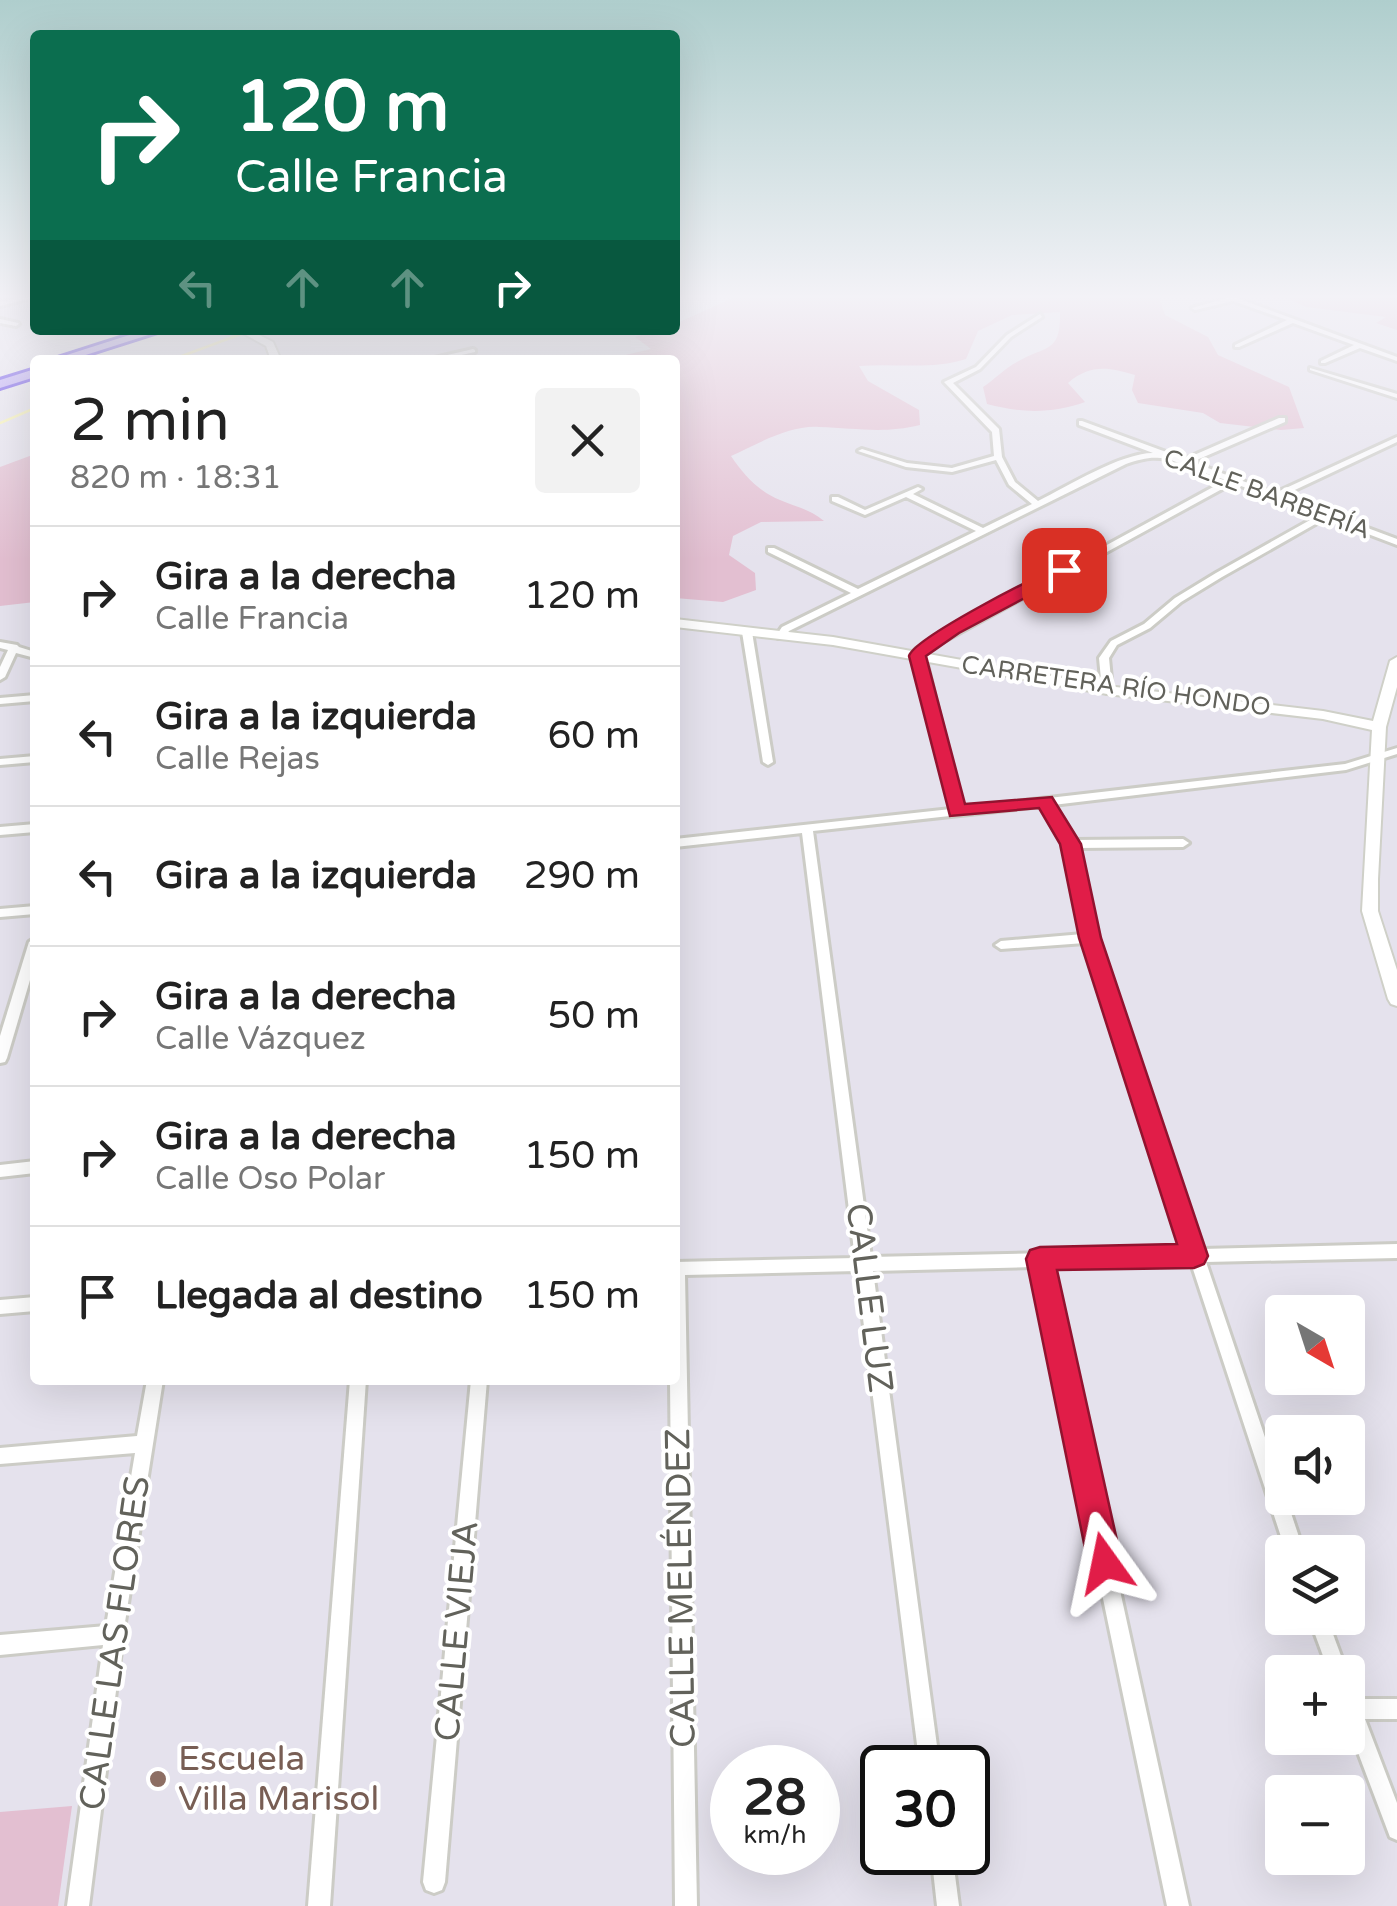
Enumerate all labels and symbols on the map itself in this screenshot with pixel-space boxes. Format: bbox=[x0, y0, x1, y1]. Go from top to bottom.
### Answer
street label: CALLE BARBERÍA bbox=[1159, 443, 1375, 545]
pin bbox=[1022, 528, 1107, 613]
street label: CARRETERA RÍO HONDO bbox=[960, 649, 1272, 723]
street label: CALLE LUZ bbox=[837, 1201, 901, 1395]
north arrow bbox=[1265, 1295, 1365, 1395]
street label: CALLE MELÉNDEZ bbox=[657, 1428, 705, 1748]
street label: CALLE LAS FLORES bbox=[71, 1473, 159, 1813]
position arrow bbox=[1053, 1511, 1157, 1615]
street label: CALLE VIEJA bbox=[426, 1519, 488, 1743]
place label: Escuela Villa Marisol bbox=[178, 1738, 379, 1820]
speed limit sign: 30 bbox=[860, 1745, 990, 1875]
marker: Escuela Villa Marisol bbox=[147, 1768, 169, 1790]

